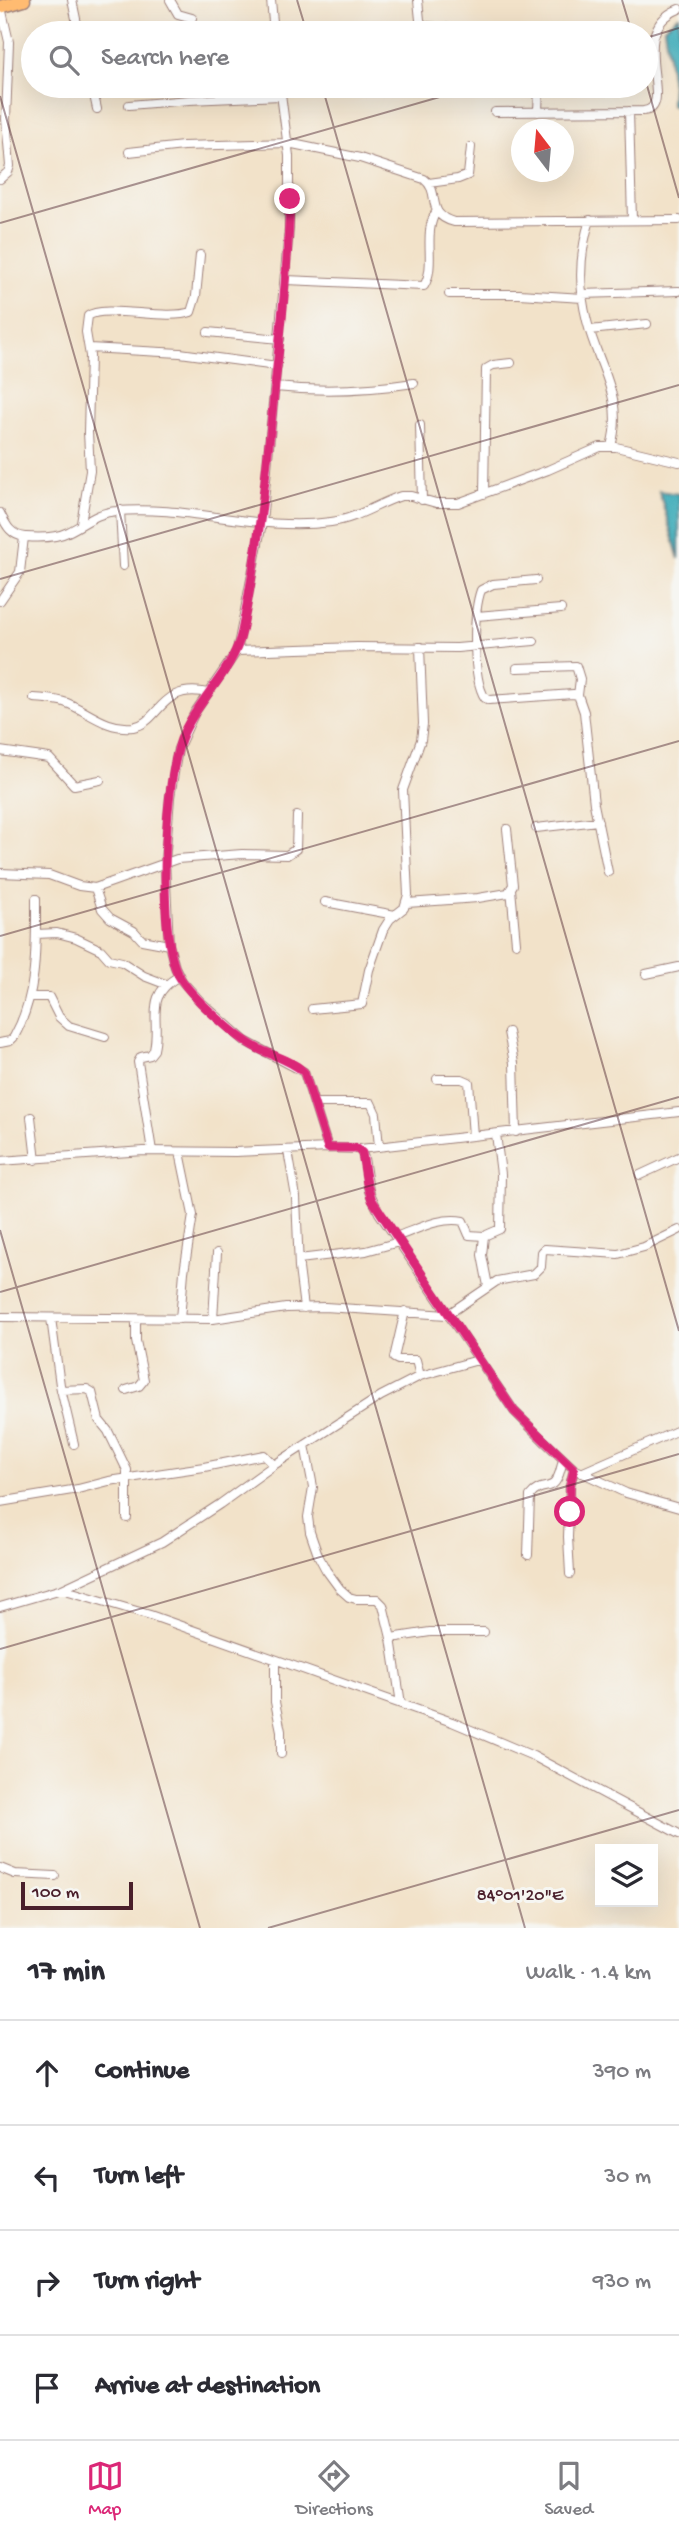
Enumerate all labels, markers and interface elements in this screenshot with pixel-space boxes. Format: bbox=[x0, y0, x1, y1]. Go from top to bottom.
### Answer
search box bbox=[21, 21, 658, 98]
icon: search bbox=[45, 41, 83, 79]
text: Search here bbox=[101, 44, 229, 75]
north arrow bbox=[511, 119, 574, 182]
route end bbox=[274, 183, 305, 214]
route start bbox=[554, 1496, 585, 1527]
map controls bbox=[595, 1844, 658, 1907]
button: layers bbox=[595, 1844, 658, 1907]
scale bar bbox=[21, 1879, 133, 1911]
text: 100 m bbox=[32, 1882, 79, 1905]
text: 84°01'20"E bbox=[477, 1886, 564, 1907]
text: 17 min bbox=[28, 1956, 105, 1991]
text: Walk · 1.4 km bbox=[526, 1960, 651, 1987]
icon: ahead bbox=[28, 2054, 66, 2092]
text: Continue bbox=[95, 2057, 189, 2088]
text: 390 m bbox=[593, 2059, 651, 2086]
icon: left bbox=[28, 2159, 66, 2197]
text: Turn left bbox=[95, 2162, 183, 2193]
text: 30 m bbox=[604, 2164, 651, 2191]
icon: right bbox=[28, 2264, 66, 2302]
text: Turn right bbox=[95, 2267, 199, 2298]
text: 930 m bbox=[593, 2269, 651, 2296]
icon: arrive bbox=[28, 2369, 66, 2407]
text: Arrive at destination bbox=[95, 2372, 320, 2403]
tab: Map bbox=[86, 2457, 124, 2522]
tab: Directions bbox=[296, 2457, 373, 2522]
tab: Saved bbox=[544, 2457, 593, 2522]

